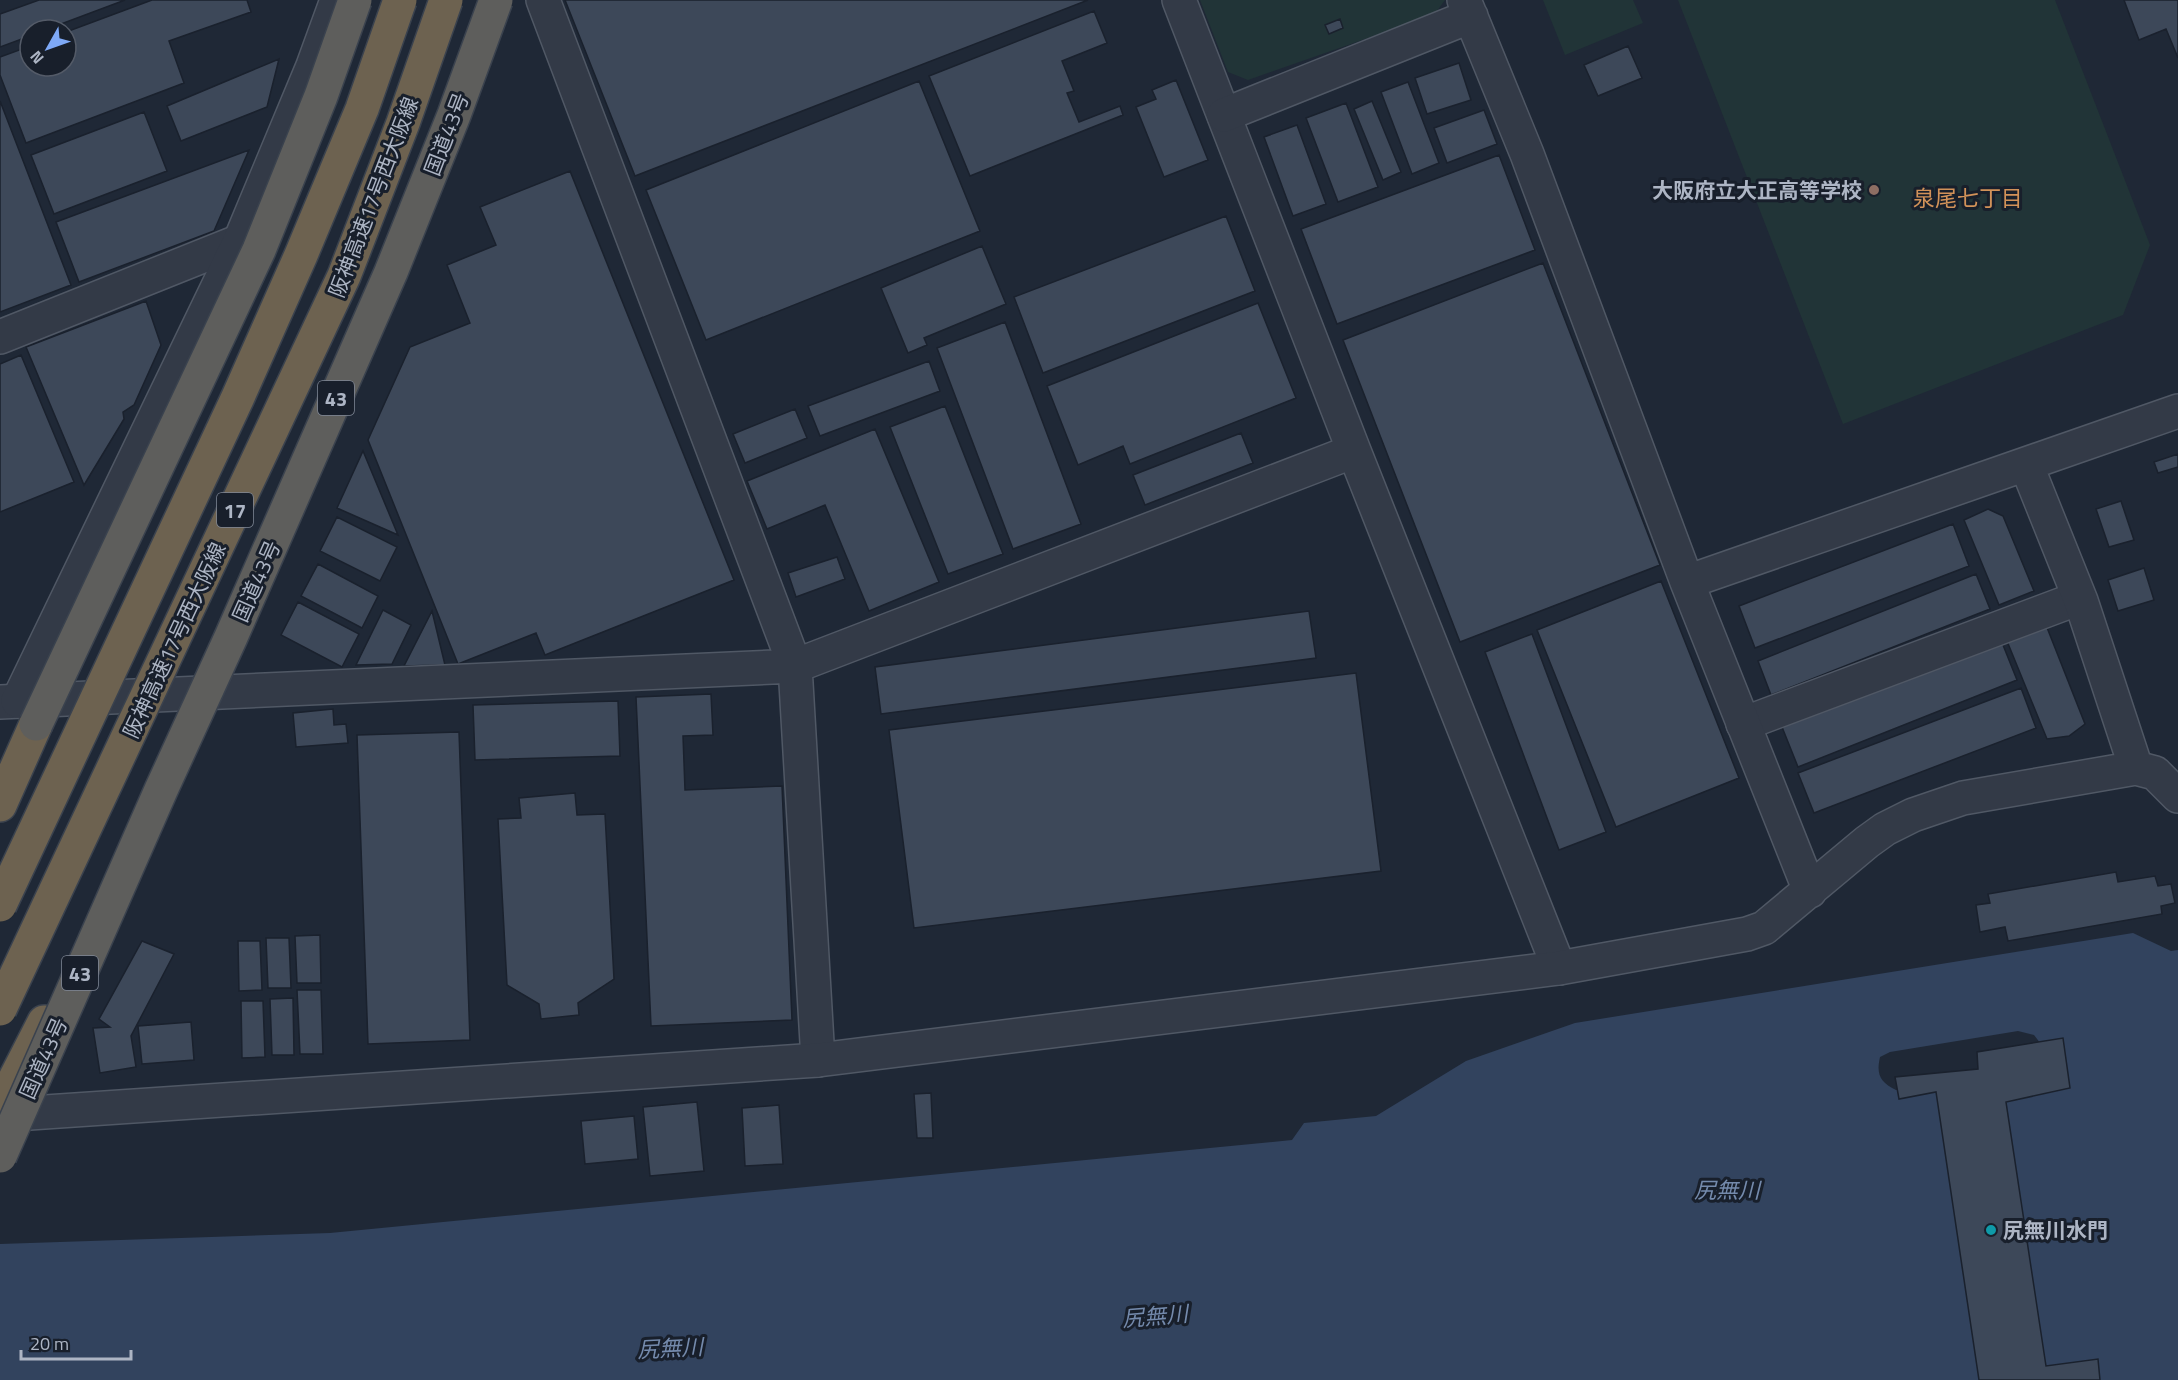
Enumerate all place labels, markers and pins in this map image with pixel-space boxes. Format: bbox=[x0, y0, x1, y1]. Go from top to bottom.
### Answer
place label: 大阪府立大正高等学校 bbox=[1652, 174, 1862, 206]
marker: 大阪府立大正高等学校 bbox=[1867, 183, 1881, 197]
place label: 尻無川水門 bbox=[2003, 1214, 2108, 1246]
marker: 尻無川水門 bbox=[1984, 1223, 1998, 1237]

